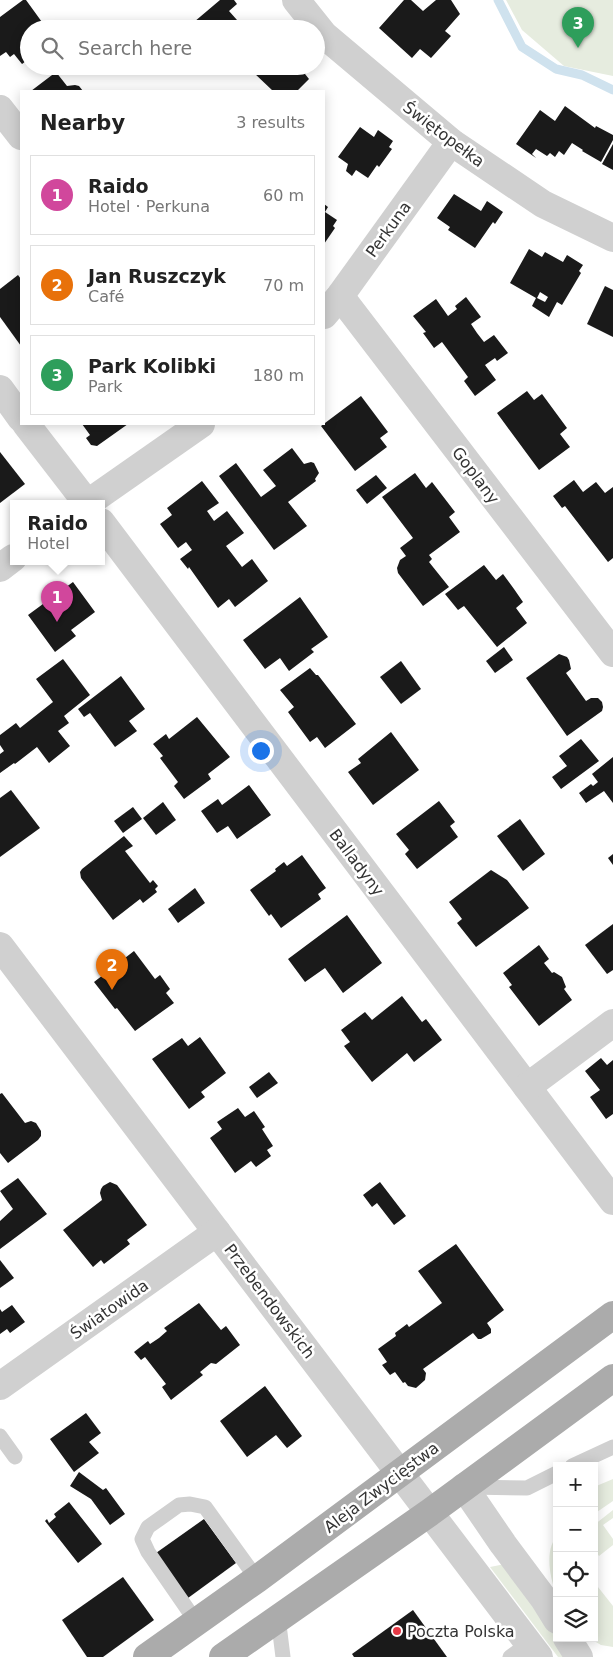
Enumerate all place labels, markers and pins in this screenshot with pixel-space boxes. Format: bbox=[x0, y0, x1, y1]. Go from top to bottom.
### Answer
pin: 3 bbox=[562, 7, 594, 48]
pin: 1 bbox=[41, 581, 73, 622]
pin: 2 bbox=[96, 949, 128, 990]
place label: Poczta Polska bbox=[407, 1622, 515, 1641]
marker: Poczta Polska bbox=[391, 1625, 403, 1637]

